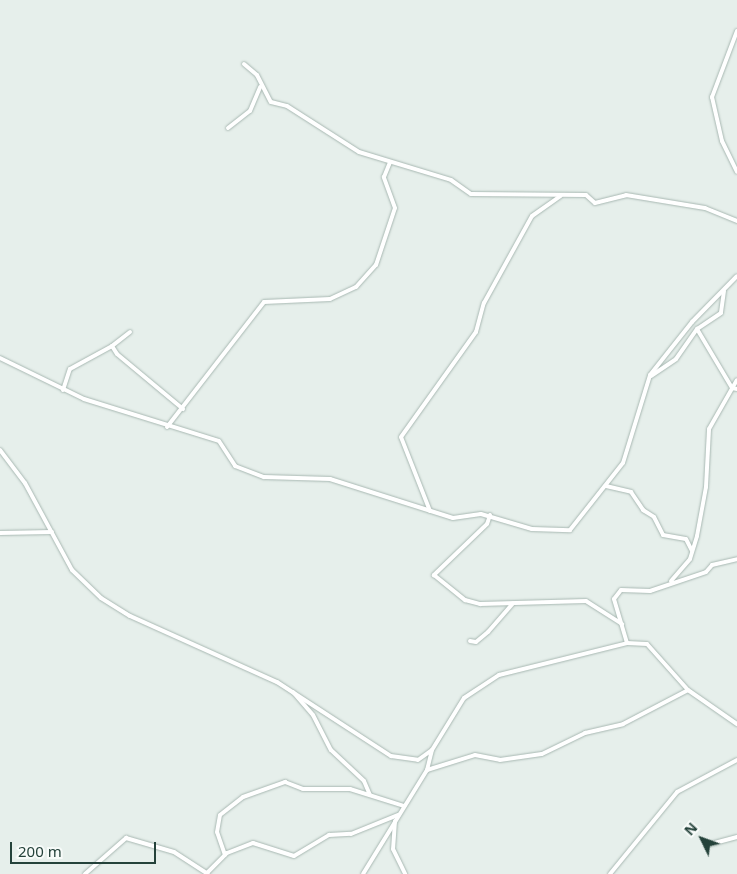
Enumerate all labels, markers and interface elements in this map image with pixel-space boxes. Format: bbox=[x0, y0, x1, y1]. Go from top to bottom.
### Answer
north arrow bbox=[677, 814, 727, 864]
text: N bbox=[680, 818, 701, 839]
scale bar bbox=[12, 832, 159, 864]
text: 200 m bbox=[18, 841, 62, 861]

